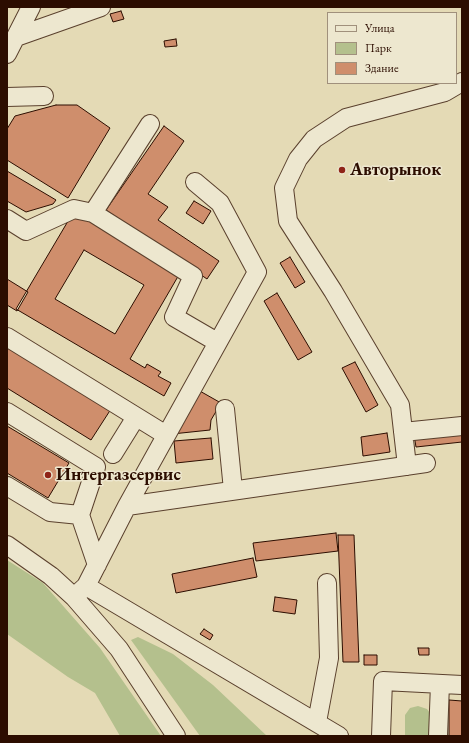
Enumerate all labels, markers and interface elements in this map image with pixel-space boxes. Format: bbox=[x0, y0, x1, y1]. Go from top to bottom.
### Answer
legend bbox=[327, 12, 457, 84]
text: Улица bbox=[365, 20, 395, 36]
text: Парк bbox=[365, 40, 392, 56]
text: Здание bbox=[365, 60, 399, 76]
place label: Авторынок bbox=[350, 159, 441, 181]
marker: Авторынок bbox=[337, 165, 347, 175]
place label: Интергазсервис bbox=[56, 464, 181, 486]
marker: Интергазсервис bbox=[43, 470, 53, 480]

